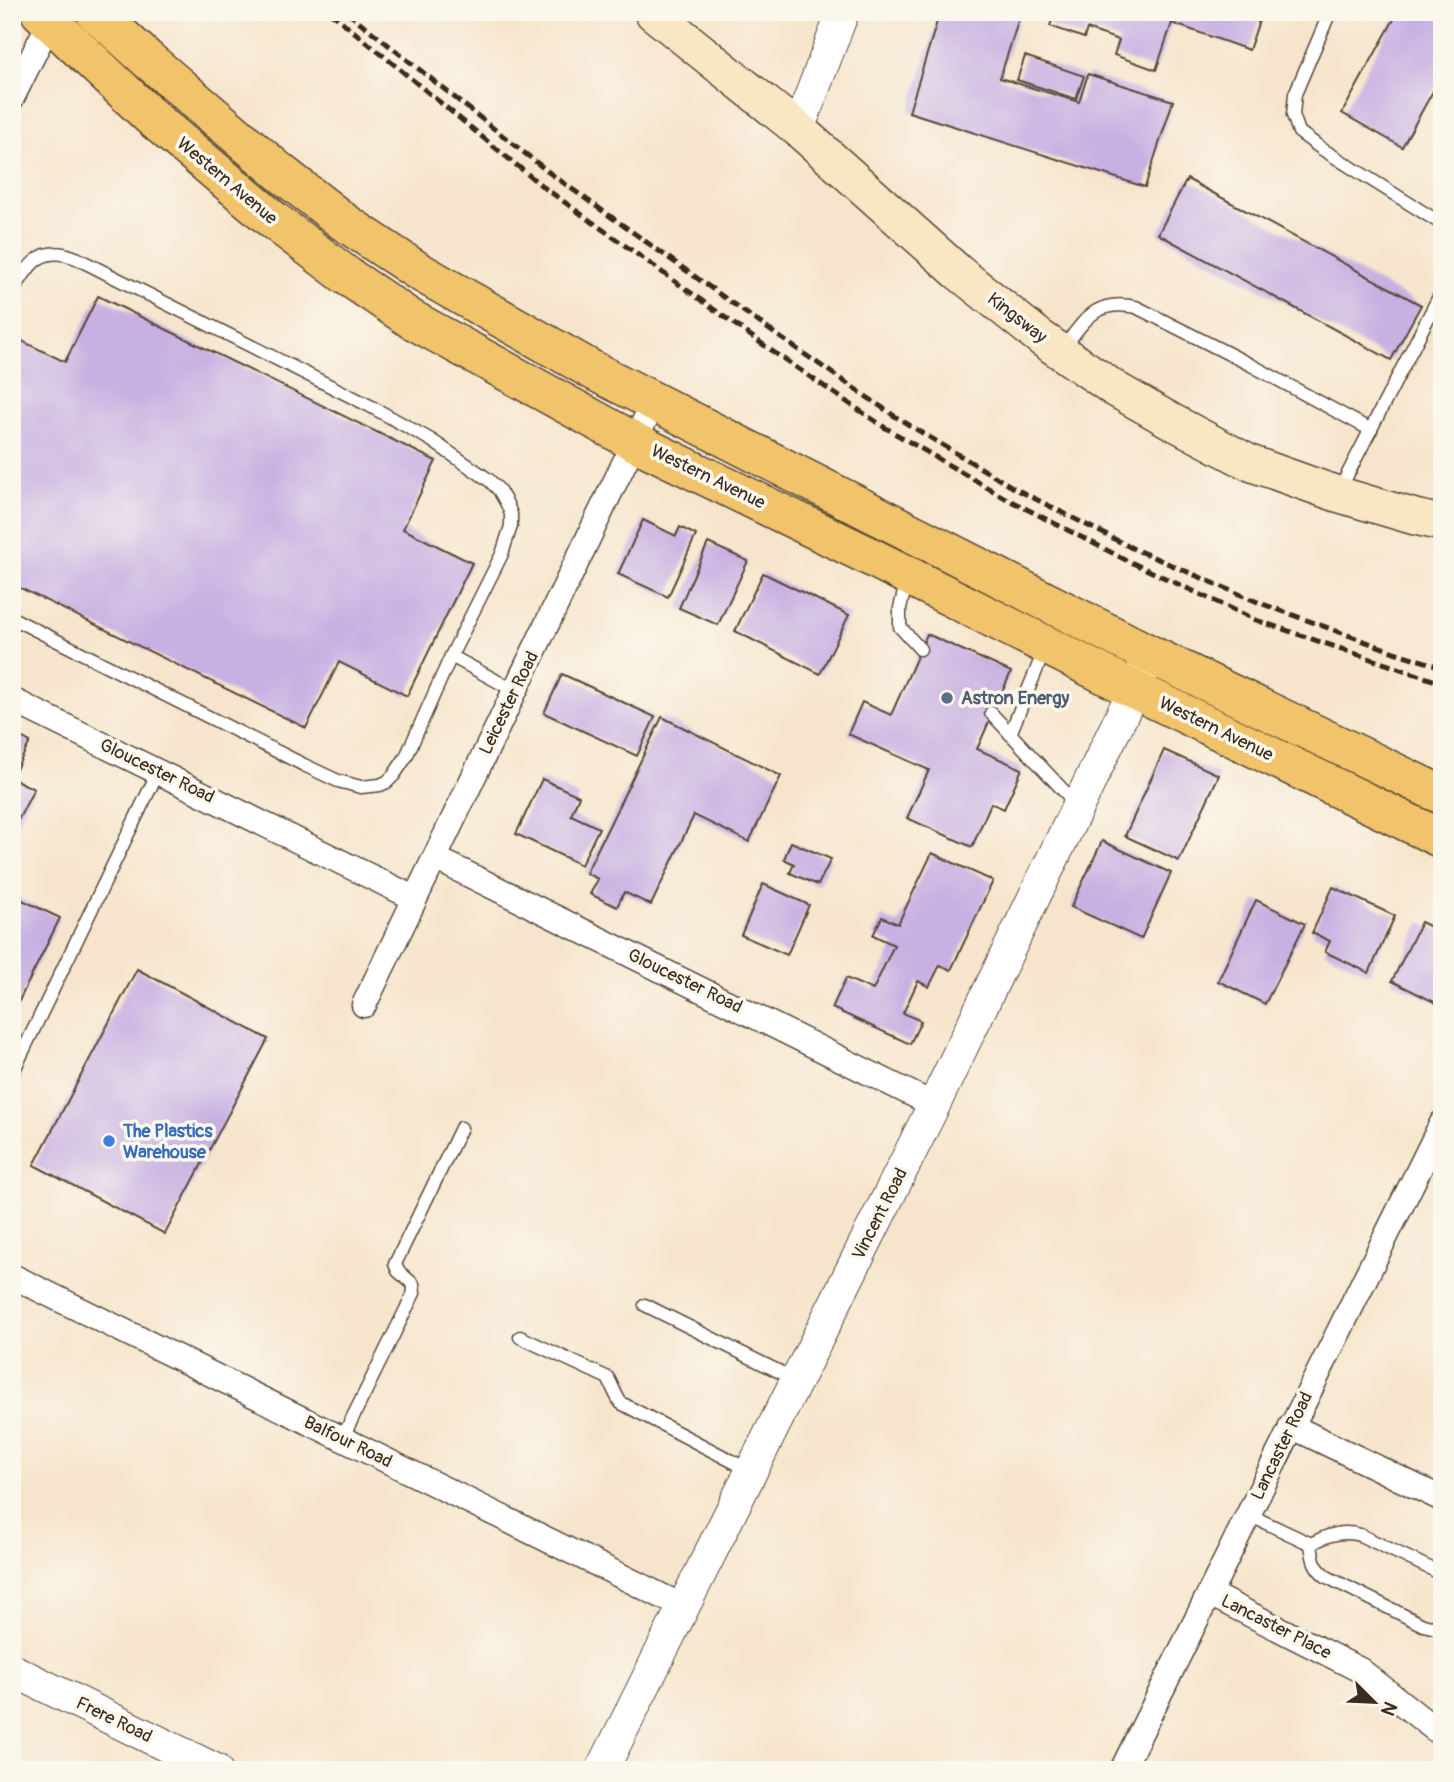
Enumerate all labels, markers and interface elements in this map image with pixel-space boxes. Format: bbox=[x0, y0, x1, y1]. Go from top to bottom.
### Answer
street label: Western Avenue bbox=[172, 132, 282, 230]
street label: Kingsway bbox=[983, 288, 1052, 349]
street label: Western Avenue bbox=[647, 439, 769, 515]
street label: Leicester Road bbox=[474, 648, 544, 758]
place label: Astron Energy bbox=[961, 687, 1070, 710]
marker: Astron Energy bbox=[939, 690, 955, 706]
street label: Western Avenue bbox=[1155, 691, 1277, 767]
street label: Gloucester Road bbox=[96, 733, 218, 809]
street label: Gloucester Road bbox=[624, 943, 746, 1019]
place label: The Plastics Warehouse bbox=[122, 1120, 213, 1164]
marker: The Plastics Warehouse bbox=[101, 1133, 117, 1149]
street label: Vincent Road bbox=[847, 1164, 913, 1264]
street label: Lancaster Road bbox=[1246, 1388, 1318, 1504]
street label: Balfour Road bbox=[300, 1411, 396, 1473]
street label: Lancaster Place bbox=[1217, 1589, 1335, 1665]
north arrow bbox=[1338, 1666, 1408, 1736]
street label: Frere Road bbox=[72, 1692, 156, 1748]
text: N bbox=[1375, 1698, 1402, 1719]

